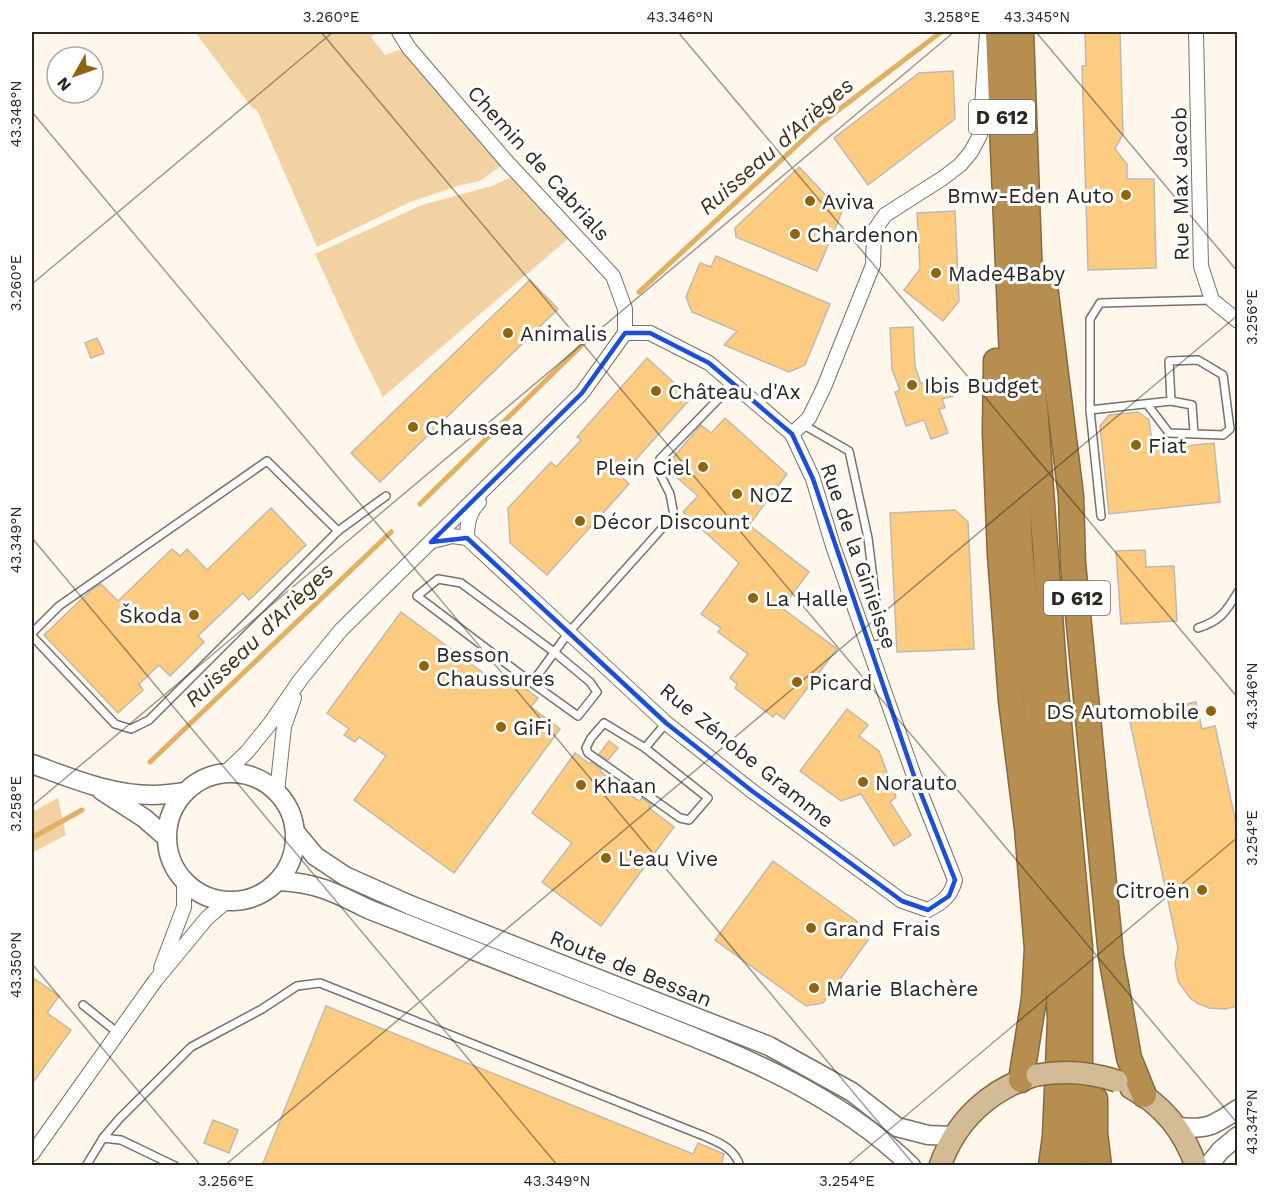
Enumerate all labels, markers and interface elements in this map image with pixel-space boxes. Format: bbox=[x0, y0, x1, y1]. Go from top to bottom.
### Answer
text: 3.260°E bbox=[303, 8, 359, 26]
text: 43.346°N bbox=[647, 8, 713, 26]
text: 3.258°E bbox=[924, 8, 980, 26]
text: 43.345°N bbox=[1004, 8, 1070, 26]
north arrow bbox=[45, 45, 105, 105]
water label: Ruisseau d'Arièges bbox=[694, 72, 858, 220]
text: N bbox=[53, 74, 75, 95]
street label: Chemin de Cabrials bbox=[463, 80, 615, 246]
text: 43.348°N bbox=[7, 81, 25, 147]
road number: D 612 bbox=[969, 100, 1035, 134]
street label: Rue Max Jacob bbox=[1166, 107, 1194, 261]
place label: Bmw-Eden Auto bbox=[947, 183, 1114, 208]
marker: Bmw-Eden Auto bbox=[1119, 188, 1133, 202]
place label: Aviva bbox=[822, 189, 874, 214]
marker: Aviva bbox=[803, 194, 817, 208]
place label: Chardenon bbox=[807, 222, 918, 247]
marker: Chardenon bbox=[788, 227, 802, 241]
text: 3.260°E bbox=[7, 255, 25, 311]
place label: Made4Baby bbox=[948, 261, 1065, 286]
marker: Made4Baby bbox=[929, 266, 943, 280]
text: 3.256°E bbox=[1243, 289, 1261, 345]
place label: Animalis bbox=[520, 321, 607, 346]
marker: Animalis bbox=[501, 326, 515, 340]
place label: Ibis Budget bbox=[924, 373, 1039, 398]
marker: Ibis Budget bbox=[905, 378, 919, 392]
place label: Château d'Ax bbox=[668, 379, 801, 404]
marker: Château d'Ax bbox=[649, 384, 663, 398]
place label: Chaussea bbox=[425, 415, 523, 440]
marker: Chaussea bbox=[406, 420, 420, 434]
place label: Fiat bbox=[1148, 433, 1187, 458]
marker: Fiat bbox=[1129, 438, 1143, 452]
place label: Plein Ciel bbox=[595, 455, 692, 480]
marker: Plein Ciel bbox=[696, 460, 710, 474]
street label: Rue de la Ginieisse bbox=[815, 460, 903, 652]
place label: NOZ bbox=[749, 482, 793, 507]
marker: NOZ bbox=[730, 487, 744, 501]
text: 43.349°N bbox=[7, 507, 25, 573]
place label: Décor Discount bbox=[592, 509, 750, 534]
marker: Décor Discount bbox=[573, 514, 587, 528]
water label: Ruisseau d'Arièges bbox=[180, 558, 338, 712]
road number: D 612 bbox=[1044, 581, 1110, 615]
place label: La Halle bbox=[765, 586, 848, 611]
marker: La Halle bbox=[746, 591, 760, 605]
place label: Škoda bbox=[119, 603, 182, 628]
marker: Škoda bbox=[187, 608, 201, 622]
place label: Besson Chaussures bbox=[436, 642, 555, 691]
marker: Besson Chaussures bbox=[417, 659, 431, 673]
text: 43.346°N bbox=[1243, 663, 1261, 729]
place label: Picard bbox=[809, 670, 872, 695]
marker: Picard bbox=[790, 675, 804, 689]
street label: Rue Zénobe Gramme bbox=[655, 677, 839, 833]
place label: DS Automobile bbox=[1046, 699, 1199, 724]
marker: DS Automobile bbox=[1204, 704, 1218, 718]
place label: GiFi bbox=[513, 715, 552, 740]
marker: GiFi bbox=[494, 720, 508, 734]
place label: Norauto bbox=[875, 770, 957, 795]
place label: Khaan bbox=[593, 773, 657, 798]
marker: Norauto bbox=[856, 775, 870, 789]
text: 3.258°E bbox=[7, 776, 25, 832]
marker: Khaan bbox=[574, 778, 588, 792]
text: 3.254°E bbox=[1243, 810, 1261, 866]
place label: L'eau Vive bbox=[618, 846, 718, 871]
marker: L'eau Vive bbox=[599, 851, 613, 865]
place label: Citroën bbox=[1115, 878, 1190, 903]
marker: Citroën bbox=[1195, 883, 1209, 897]
place label: Grand Frais bbox=[823, 916, 940, 941]
marker: Grand Frais bbox=[804, 921, 818, 935]
street label: Route de Bessan bbox=[546, 924, 716, 1012]
text: 43.350°N bbox=[7, 932, 25, 998]
place label: Marie Blachère bbox=[826, 976, 978, 1001]
marker: Marie Blachère bbox=[807, 981, 821, 995]
text: 43.347°N bbox=[1243, 1089, 1261, 1155]
text: 3.256°E bbox=[198, 1172, 254, 1190]
text: 43.349°N bbox=[524, 1172, 590, 1190]
text: 3.254°E bbox=[819, 1172, 875, 1190]

